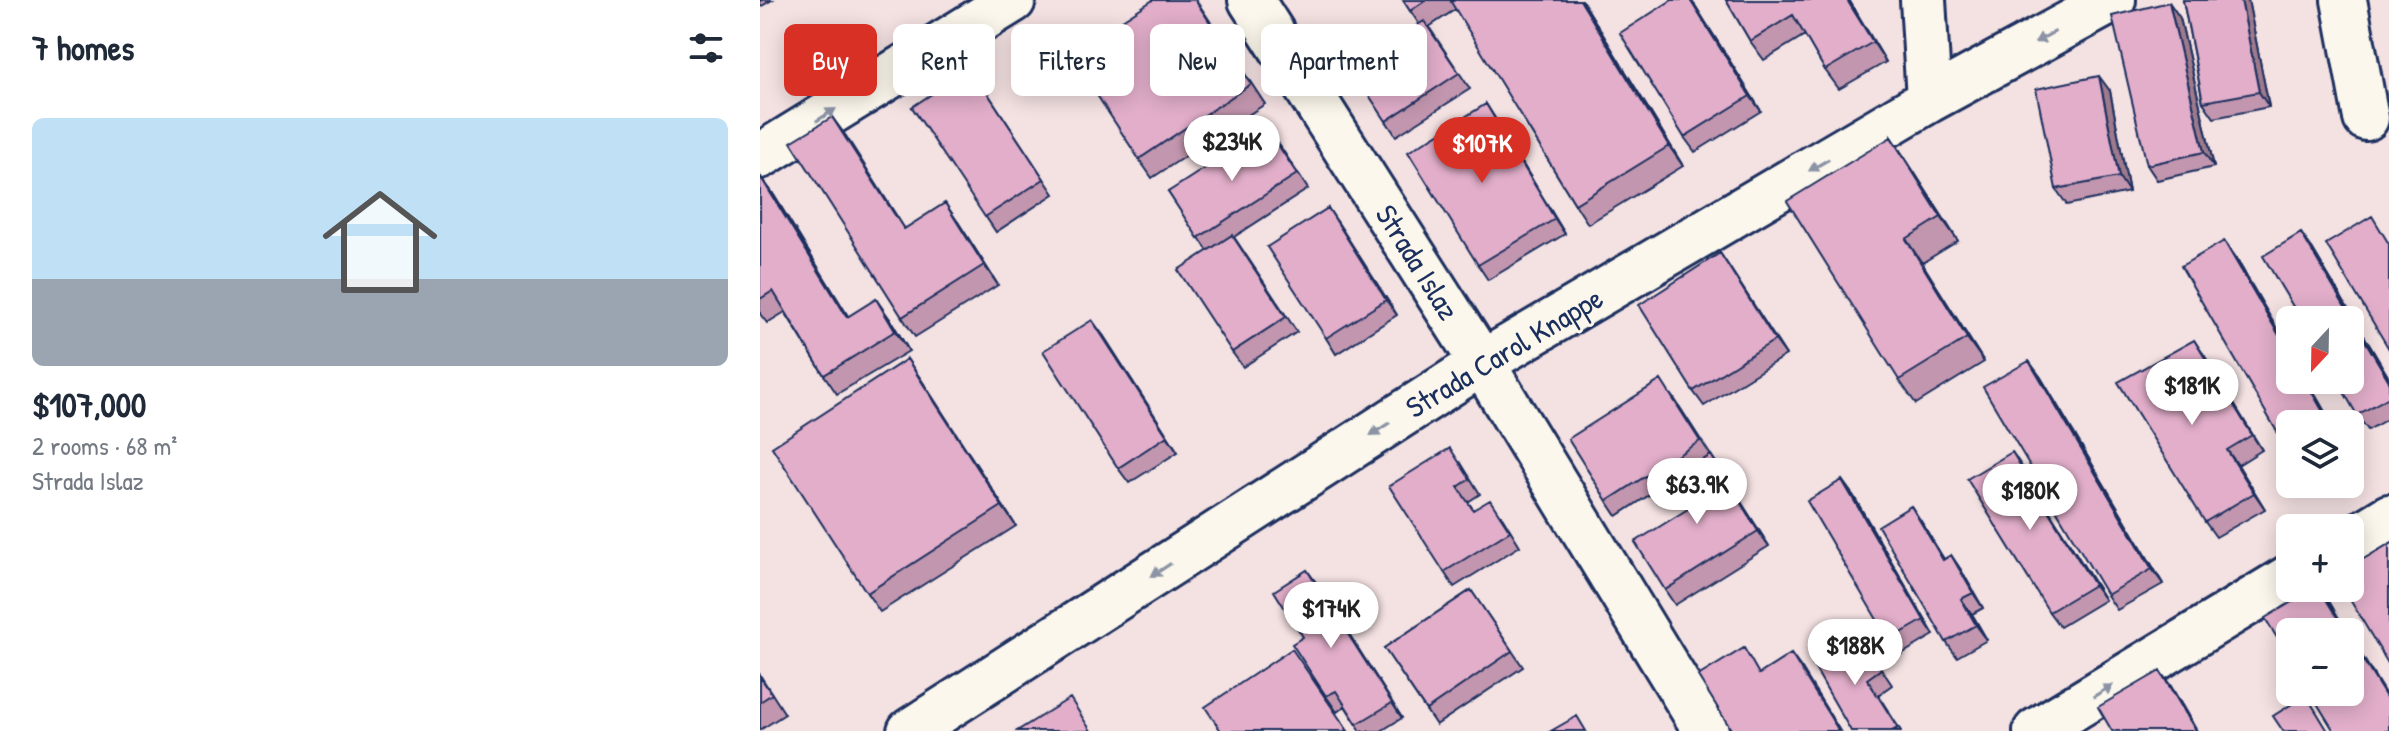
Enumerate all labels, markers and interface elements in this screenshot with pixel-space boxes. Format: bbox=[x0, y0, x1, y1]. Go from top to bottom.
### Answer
chip: Buy bbox=[784, 24, 877, 96]
chip: Rent bbox=[893, 24, 995, 96]
chip: Filters bbox=[1011, 24, 1134, 96]
chip: New bbox=[1150, 24, 1245, 96]
chip: Apartment bbox=[1261, 24, 1427, 96]
text: 7 homes bbox=[32, 25, 134, 71]
icon: filters bbox=[684, 26, 728, 70]
one-way arrow bbox=[2034, 30, 2056, 44]
one-way arrow bbox=[815, 109, 837, 123]
pin: $234K bbox=[1176, 115, 1288, 183]
pin: $107K bbox=[1426, 117, 1538, 185]
text: $234K bbox=[1202, 123, 1262, 158]
text: $107K bbox=[1452, 125, 1512, 160]
one-way arrow bbox=[1807, 158, 1830, 172]
icon: home bbox=[308, 170, 452, 314]
street label: Strada Islaz bbox=[1367, 197, 1469, 327]
street label: Strada Carol Knappe bbox=[1398, 277, 1610, 427]
north arrow bbox=[2276, 306, 2364, 394]
map controls bbox=[2276, 306, 2364, 706]
pin: $181K bbox=[2136, 359, 2248, 427]
text: $181K bbox=[2164, 367, 2220, 402]
text: $107,000 bbox=[32, 382, 146, 428]
button: layers bbox=[2276, 410, 2364, 498]
one-way arrow bbox=[1369, 421, 1390, 436]
text: 2 rooms · 68 m² bbox=[32, 428, 177, 463]
pin: $63.9K bbox=[1632, 458, 1762, 526]
text: Strada Islaz bbox=[32, 463, 144, 498]
pin: $180K bbox=[1974, 464, 2086, 532]
text: $63.9K bbox=[1665, 466, 1729, 501]
text: $180K bbox=[2000, 472, 2060, 507]
button: + bbox=[2276, 514, 2364, 602]
one-way arrow bbox=[1150, 562, 1172, 576]
pin: $174K bbox=[1275, 582, 1387, 650]
text: $174K bbox=[1302, 590, 1360, 625]
button: − bbox=[2276, 618, 2364, 706]
pin: $188K bbox=[1799, 619, 1911, 687]
text: $188K bbox=[1826, 627, 1884, 662]
one-way arrow bbox=[2092, 684, 2114, 698]

